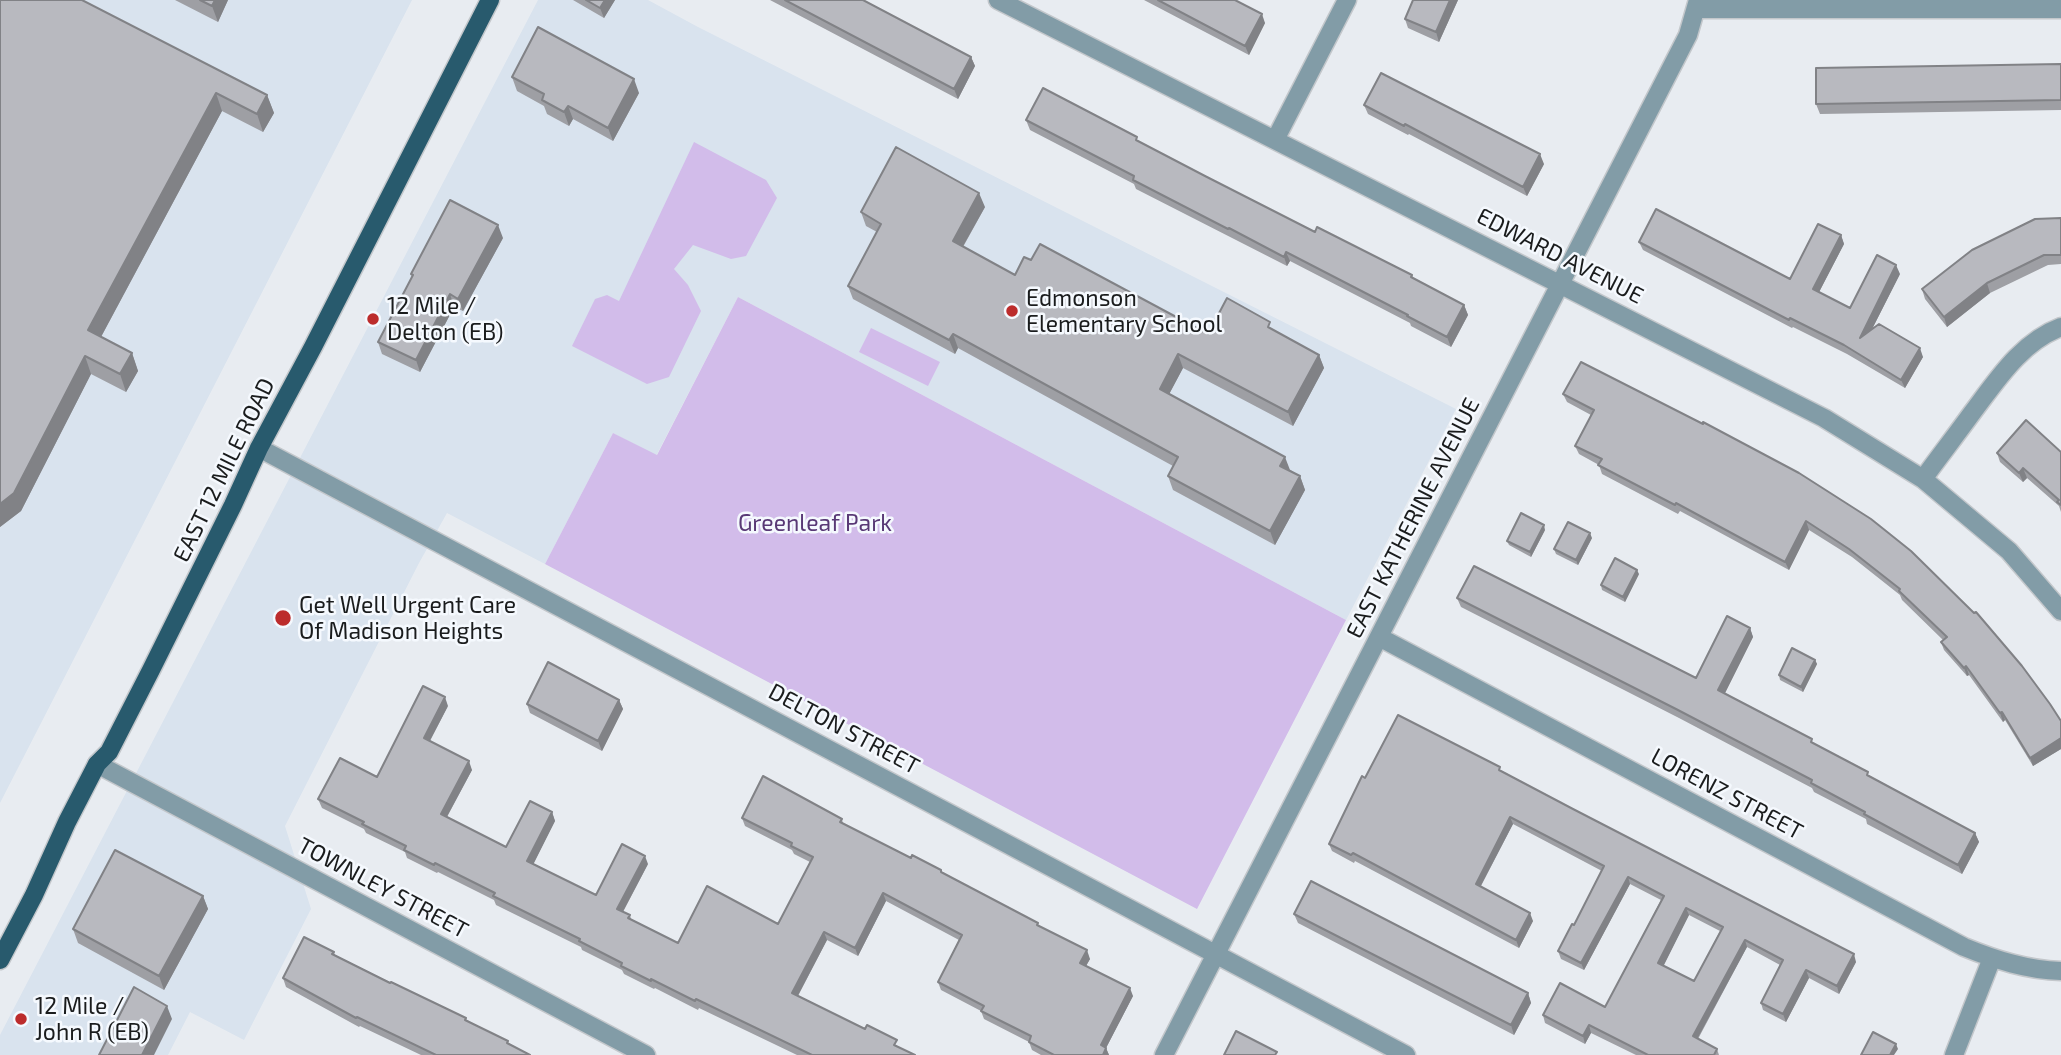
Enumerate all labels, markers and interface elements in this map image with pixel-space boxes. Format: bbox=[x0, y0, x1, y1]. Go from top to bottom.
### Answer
street label: EDWARD AVENUE bbox=[1472, 202, 1648, 310]
place label: Edmonson Elementary School bbox=[1026, 284, 1222, 338]
place label: 12 Mile / Delton (EB) bbox=[387, 292, 503, 346]
marker: Edmonson Elementary School bbox=[1004, 303, 1020, 319]
marker: 12 Mile / Delton (EB) bbox=[365, 311, 381, 327]
street label: EAST 12 MILE ROAD bbox=[168, 374, 280, 566]
street label: EAST KATHERINE AVENUE bbox=[1340, 393, 1486, 643]
park label: Greenleaf Park bbox=[738, 509, 892, 537]
place label: Get Well Urgent Care Of Madison Heights bbox=[299, 591, 516, 645]
marker: Get Well Urgent Care Of Madison Heights bbox=[273, 608, 293, 628]
street label: DELTON STREET bbox=[764, 678, 924, 780]
street label: LORENZ STREET bbox=[1646, 742, 1808, 846]
street label: TOWNLEY STREET bbox=[293, 831, 473, 945]
place label: 12 Mile / John R (EB) bbox=[35, 992, 149, 1046]
marker: 12 Mile / John R (EB) bbox=[13, 1011, 29, 1027]

